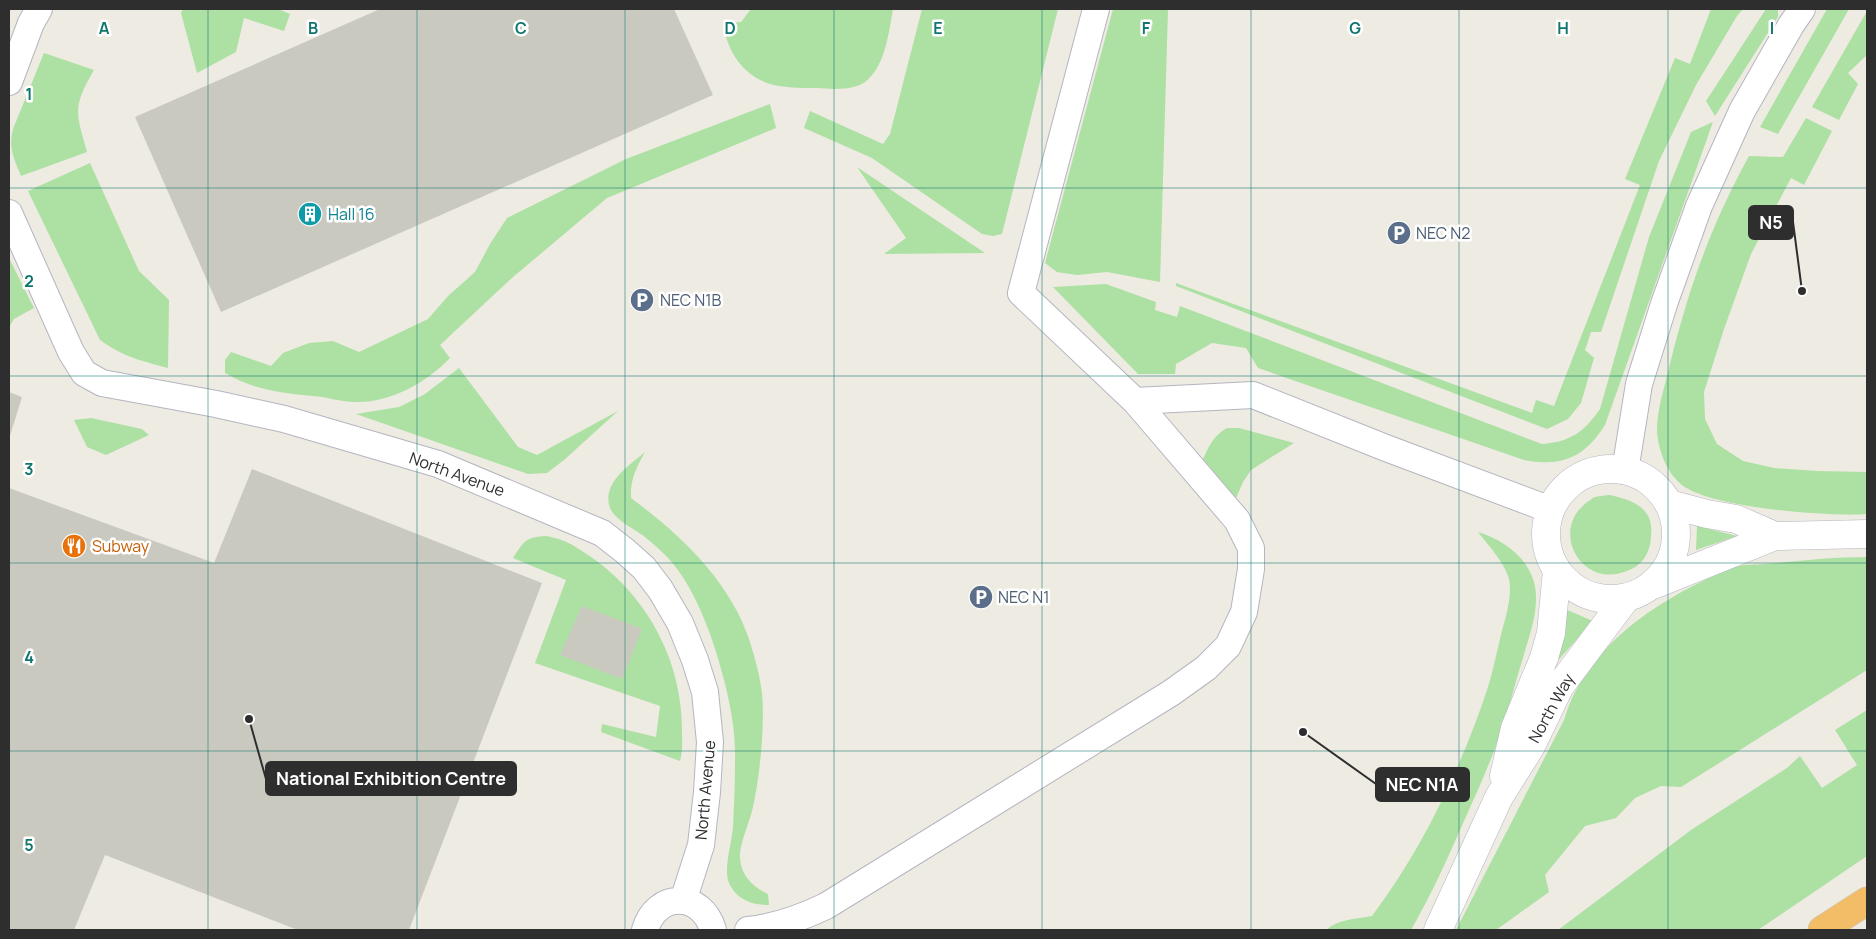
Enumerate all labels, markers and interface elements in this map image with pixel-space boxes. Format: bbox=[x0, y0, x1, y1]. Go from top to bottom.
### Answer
text: A bbox=[99, 17, 110, 39]
text: B bbox=[308, 17, 318, 39]
text: C bbox=[515, 17, 527, 39]
text: D bbox=[724, 17, 736, 39]
text: E bbox=[933, 17, 943, 39]
text: F bbox=[1142, 17, 1151, 39]
text: G bbox=[1349, 17, 1361, 39]
text: H bbox=[1557, 17, 1569, 39]
text: I bbox=[1770, 17, 1774, 39]
text: 1 bbox=[25, 83, 33, 105]
building icon: Hall 16 bbox=[297, 201, 323, 227]
place label: Hall 16 bbox=[328, 203, 375, 225]
callout: N5 bbox=[1749, 206, 1793, 239]
text: N5 bbox=[1759, 210, 1783, 234]
parking icon: NEC N2 bbox=[1386, 220, 1412, 246]
place label: NEC N2 bbox=[1416, 222, 1470, 244]
text: 2 bbox=[24, 270, 34, 292]
parking icon: NEC N1B bbox=[629, 287, 655, 313]
place label: NEC N1B bbox=[660, 289, 722, 311]
street label: North Avenue bbox=[406, 447, 508, 501]
text: 3 bbox=[24, 458, 34, 480]
restaurant icon: Subway bbox=[61, 533, 87, 559]
place label: Subway bbox=[92, 535, 150, 557]
parking icon: NEC N1 bbox=[968, 584, 994, 610]
place label: NEC N1 bbox=[998, 586, 1050, 608]
text: 4 bbox=[24, 646, 34, 668]
street label: North Way bbox=[1523, 669, 1579, 747]
street label: North Avenue bbox=[690, 739, 720, 841]
callout: National Exhibition Centre bbox=[266, 762, 516, 795]
text: National Exhibition Centre bbox=[276, 766, 506, 790]
callout: NEC N1A bbox=[1376, 768, 1469, 801]
text: NEC N1A bbox=[1386, 772, 1458, 796]
text: 5 bbox=[24, 834, 34, 856]

